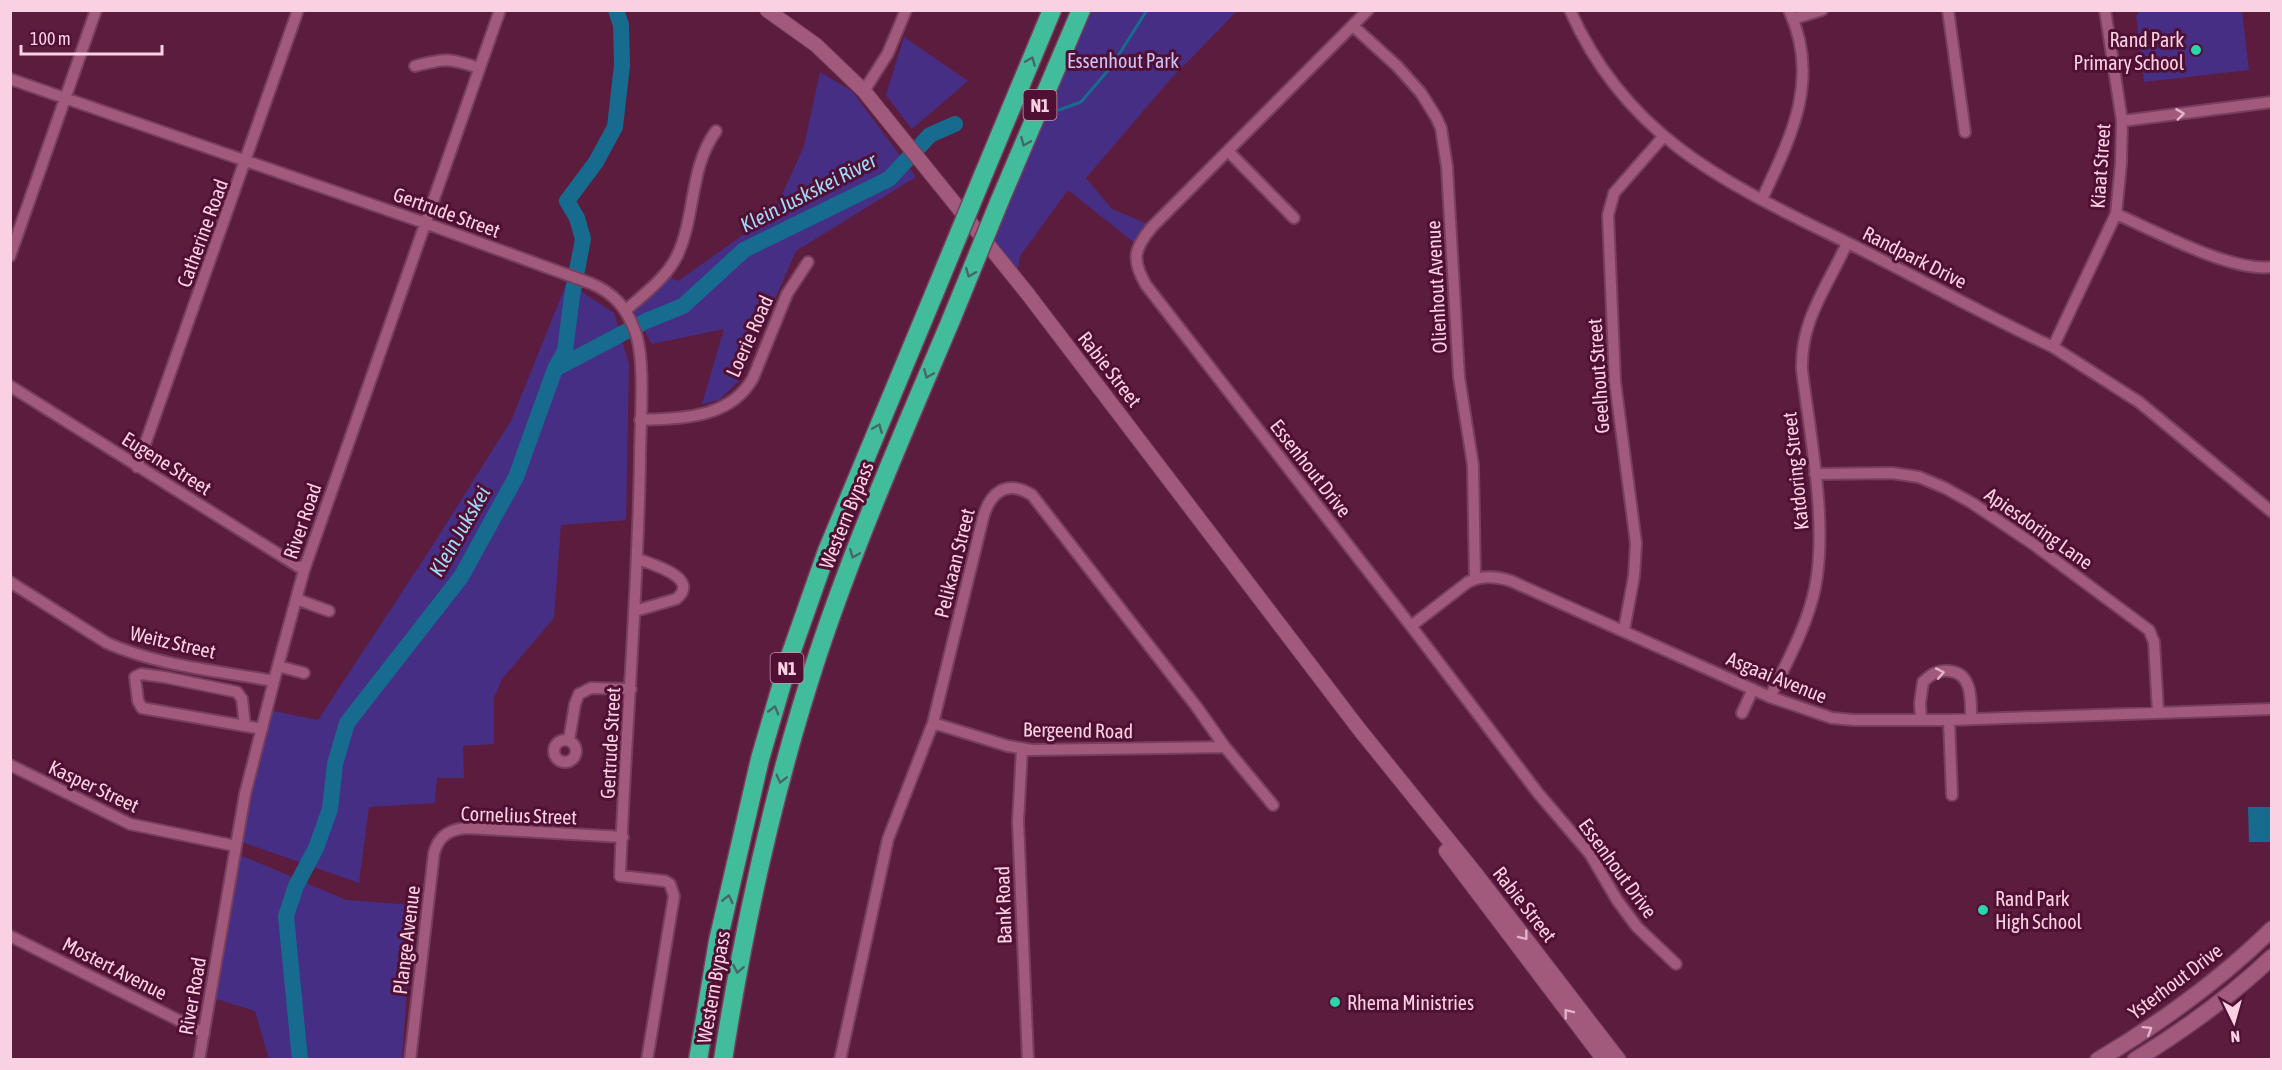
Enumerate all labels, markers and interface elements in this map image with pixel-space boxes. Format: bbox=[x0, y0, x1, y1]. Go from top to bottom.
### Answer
scale bar bbox=[21, 18, 162, 56]
text: 100 m bbox=[30, 28, 71, 49]
place label: Rand Park Primary School bbox=[2074, 28, 2185, 74]
marker: Rand Park Primary School bbox=[2189, 43, 2203, 57]
park label: Essenhout Park bbox=[1067, 49, 1179, 72]
one-way arrow bbox=[1024, 56, 1036, 67]
road number: N1 bbox=[1024, 90, 1056, 120]
one-way arrow bbox=[2175, 108, 2185, 120]
street label: Kiaat Street bbox=[2086, 122, 2114, 209]
one-way arrow bbox=[1020, 135, 1032, 146]
water label: Klein Juskskei River bbox=[736, 147, 881, 237]
street label: Catherine Road bbox=[172, 176, 232, 290]
street label: Gertrude Street bbox=[390, 182, 504, 242]
street label: Olienhout Avenue bbox=[1421, 220, 1451, 354]
street label: Randpark Drive bbox=[1859, 221, 1971, 293]
one-way arrow bbox=[965, 267, 977, 278]
street label: Loerie Road bbox=[721, 292, 777, 380]
street label: Geelhout Street bbox=[1582, 318, 1613, 434]
street label: Rabie Street bbox=[1074, 327, 1147, 411]
one-way arrow bbox=[923, 367, 935, 378]
street label: Katdoring Street bbox=[1777, 411, 1813, 531]
street label: Essenhout Drive bbox=[1266, 415, 1356, 521]
one-way arrow bbox=[871, 424, 883, 435]
street label: Eugene Street bbox=[118, 427, 216, 500]
street label: Western Bypass bbox=[814, 458, 878, 572]
street label: River Road bbox=[278, 480, 326, 562]
water label: Klein Jukskei bbox=[424, 482, 494, 580]
street label: Apiesdoring Lane bbox=[1981, 482, 2097, 574]
street label: Pelikaan Street bbox=[929, 506, 979, 620]
one-way arrow bbox=[849, 548, 861, 559]
street label: Weitz Street bbox=[128, 621, 218, 663]
street label: Asgaai Avenue bbox=[1723, 646, 1831, 708]
road number: N1 bbox=[770, 653, 804, 683]
one-way arrow bbox=[1935, 667, 1945, 680]
street label: Gertrude Street bbox=[596, 686, 624, 799]
one-way arrow bbox=[767, 705, 780, 715]
street label: Bergeend Road bbox=[1023, 718, 1133, 742]
street label: Kasper Street bbox=[45, 755, 143, 817]
one-way arrow bbox=[776, 774, 789, 784]
street label: Cornelius Street bbox=[460, 801, 578, 829]
street label: Essenhout Drive bbox=[1574, 814, 1662, 922]
street label: Rabie Street bbox=[1489, 862, 1562, 946]
street label: Bank Road bbox=[990, 866, 1016, 944]
street label: Plange Avenue bbox=[388, 884, 424, 996]
place label: Rand Park High School bbox=[1995, 887, 2083, 933]
one-way arrow bbox=[721, 894, 734, 904]
marker: Rand Park High School bbox=[1976, 903, 1990, 917]
street label: Western Bypass bbox=[692, 929, 734, 1045]
one-way arrow bbox=[1517, 930, 1528, 941]
street label: Mostert Avenue bbox=[59, 932, 171, 1004]
street label: Ysterhout Drive bbox=[2124, 938, 2226, 1024]
street label: River Road bbox=[174, 955, 210, 1037]
one-way arrow bbox=[732, 964, 745, 974]
place label: Rhema Ministries bbox=[1347, 991, 1474, 1014]
north arrow bbox=[2204, 992, 2264, 1052]
marker: Rhema Ministries bbox=[1328, 995, 1342, 1009]
one-way arrow bbox=[1565, 1009, 1576, 1020]
one-way arrow bbox=[2142, 1026, 2153, 1037]
text: N bbox=[2230, 1028, 2241, 1046]

